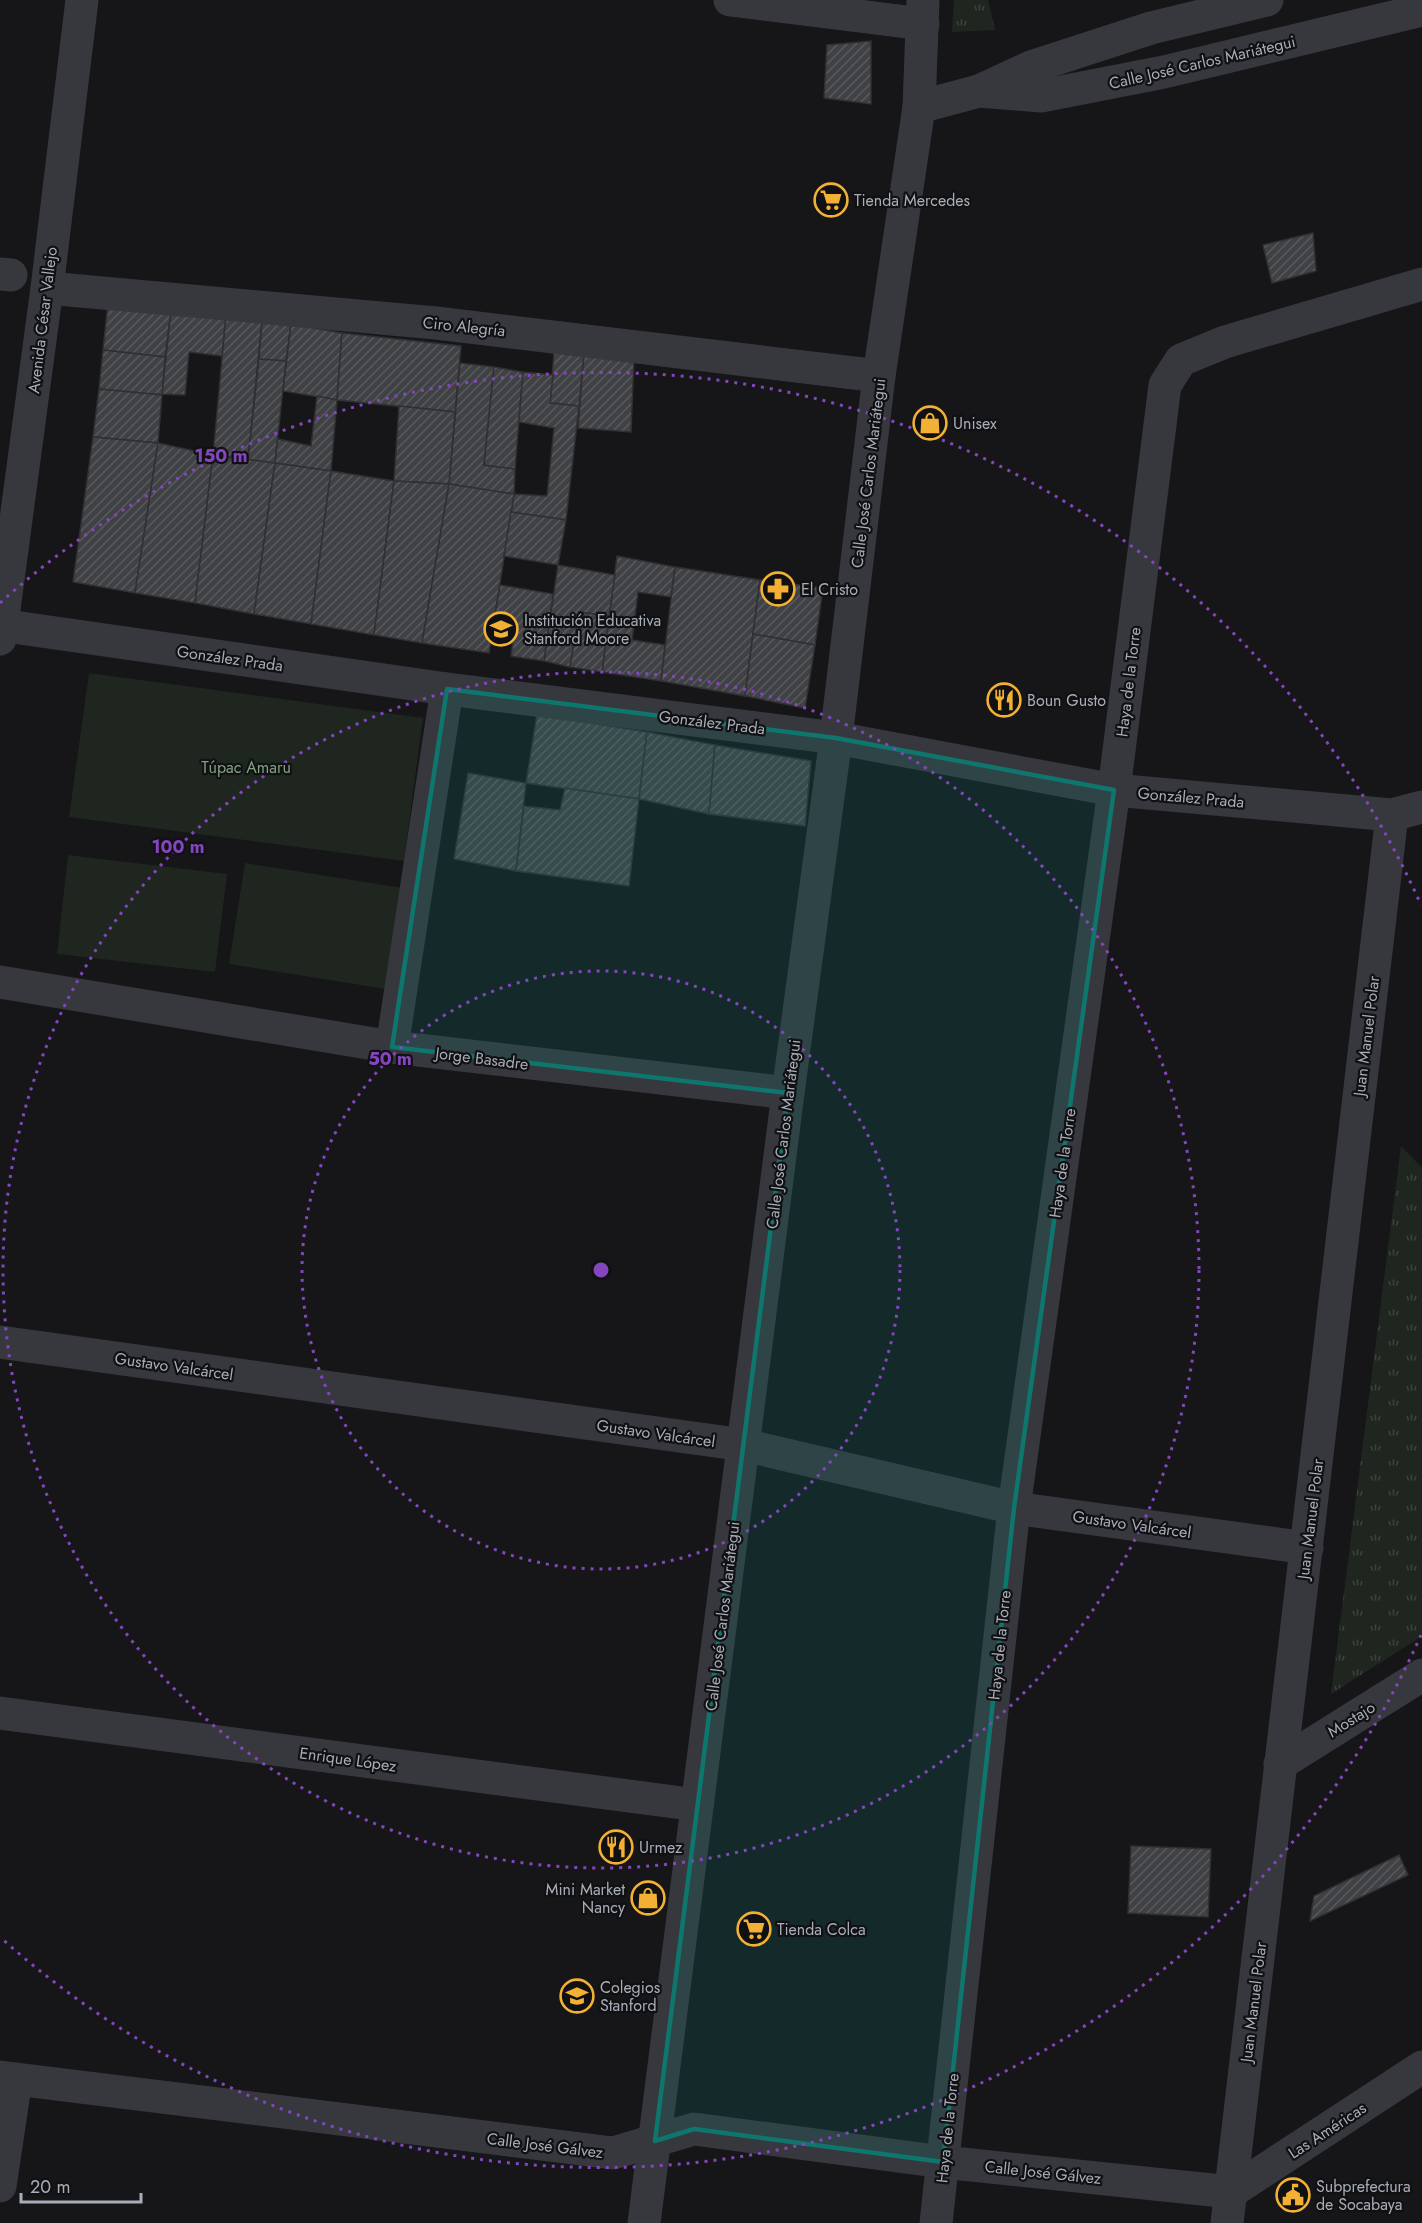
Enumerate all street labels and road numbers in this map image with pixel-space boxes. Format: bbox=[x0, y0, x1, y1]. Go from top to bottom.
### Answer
street label: Calle José Carlos Mariátegui bbox=[1107, 30, 1298, 95]
street label: Avenida César Vallejo bbox=[22, 245, 63, 395]
street label: Ciro Alegría bbox=[422, 311, 506, 342]
street label: Calle José Carlos Mariátegui bbox=[845, 377, 892, 569]
street label: Haya de la Torre bbox=[1110, 626, 1147, 738]
street label: González Prada bbox=[175, 640, 284, 677]
street label: González Prada bbox=[657, 705, 766, 740]
street label: González Prada bbox=[1137, 781, 1245, 814]
street label: Juan Manuel Polar bbox=[1347, 974, 1385, 1100]
street label: Calle José Carlos Mariátegui bbox=[760, 1038, 807, 1230]
street label: Jorge Basadre bbox=[432, 1041, 530, 1076]
street label: Haya de la Torre bbox=[1043, 1107, 1082, 1219]
street label: Gustavo Valcárcel bbox=[113, 1347, 235, 1386]
street label: Gustavo Valcárcel bbox=[595, 1414, 717, 1453]
street label: Juan Manuel Polar bbox=[1291, 1457, 1329, 1583]
street label: Gustavo Valcárcel bbox=[1071, 1505, 1193, 1544]
street label: Calle José Carlos Mariátegui bbox=[699, 1520, 746, 1712]
street label: Haya de la Torre bbox=[982, 1589, 1017, 1701]
street label: Mostajo bbox=[1323, 1696, 1380, 1743]
street label: Enrique López bbox=[298, 1741, 399, 1778]
street label: Juan Manuel Polar bbox=[1234, 1940, 1272, 2066]
street label: Haya de la Torre bbox=[930, 2072, 965, 2184]
street label: Las Américas bbox=[1284, 2097, 1371, 2164]
street label: Calle José Gálvez bbox=[485, 2127, 605, 2164]
street label: Calle José Gálvez bbox=[984, 2155, 1103, 2190]

